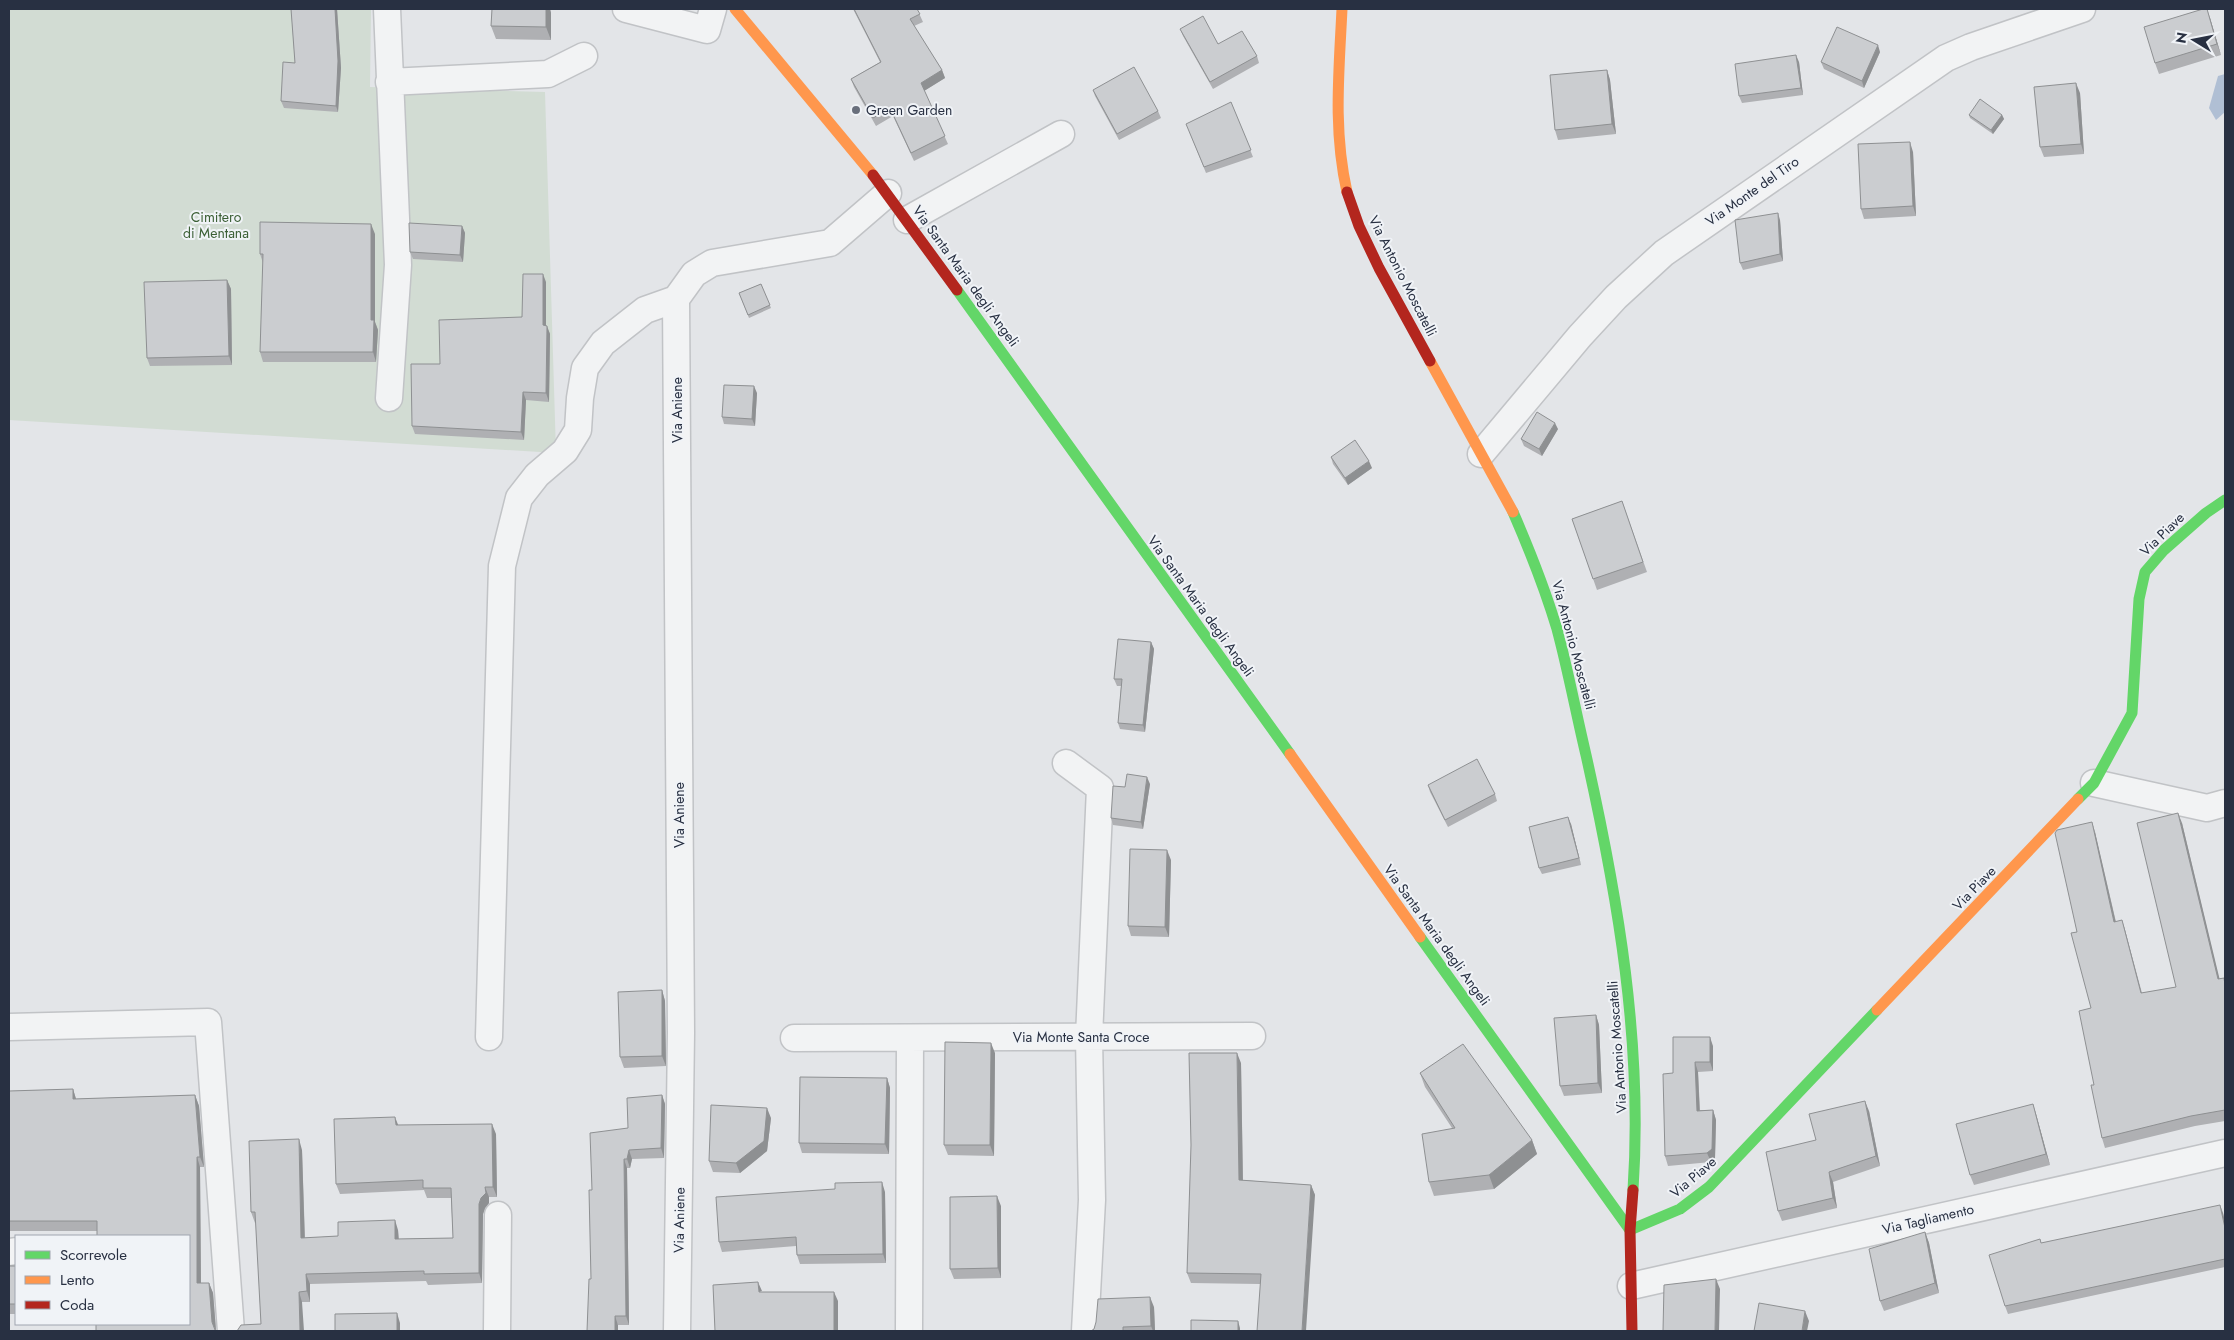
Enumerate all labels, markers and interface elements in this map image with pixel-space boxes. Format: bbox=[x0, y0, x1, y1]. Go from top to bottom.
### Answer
north arrow bbox=[2169, 15, 2219, 65]
text: N bbox=[2170, 31, 2192, 45]
place label: Green Garden bbox=[866, 100, 952, 120]
marker: Green Garden bbox=[850, 104, 862, 116]
street label: Via Monte del Tiro bbox=[1701, 151, 1803, 231]
street label: Via Santa Maria degli Angeli bbox=[908, 201, 1024, 351]
park label: Cimitero di Mentana bbox=[183, 207, 249, 243]
street label: Via Antonio Moscatelli bbox=[1364, 212, 1442, 340]
street label: Via Aniene bbox=[667, 377, 687, 443]
street label: Via Piave bbox=[2135, 508, 2189, 560]
street label: Via Santa Maria degli Angeli bbox=[1143, 531, 1259, 681]
street label: Via Antonio Moscatelli bbox=[1547, 578, 1601, 712]
street label: Via Aniene bbox=[669, 782, 689, 848]
street label: Via Santa Maria degli Angeli bbox=[1379, 860, 1495, 1010]
street label: Via Piave bbox=[1948, 861, 2000, 915]
street label: Via Antonio Moscatelli bbox=[1602, 980, 1632, 1114]
street label: Via Monte Santa Croce bbox=[1013, 1027, 1149, 1047]
street label: Via Piave bbox=[1666, 1152, 1720, 1202]
street label: Via Aniene bbox=[668, 1187, 690, 1253]
street label: Via Tagliamento bbox=[1880, 1199, 1976, 1239]
legend bbox=[15, 1235, 190, 1325]
text: Scorrevole bbox=[60, 1244, 127, 1266]
text: Lento bbox=[60, 1269, 94, 1291]
text: Coda bbox=[60, 1294, 94, 1316]

